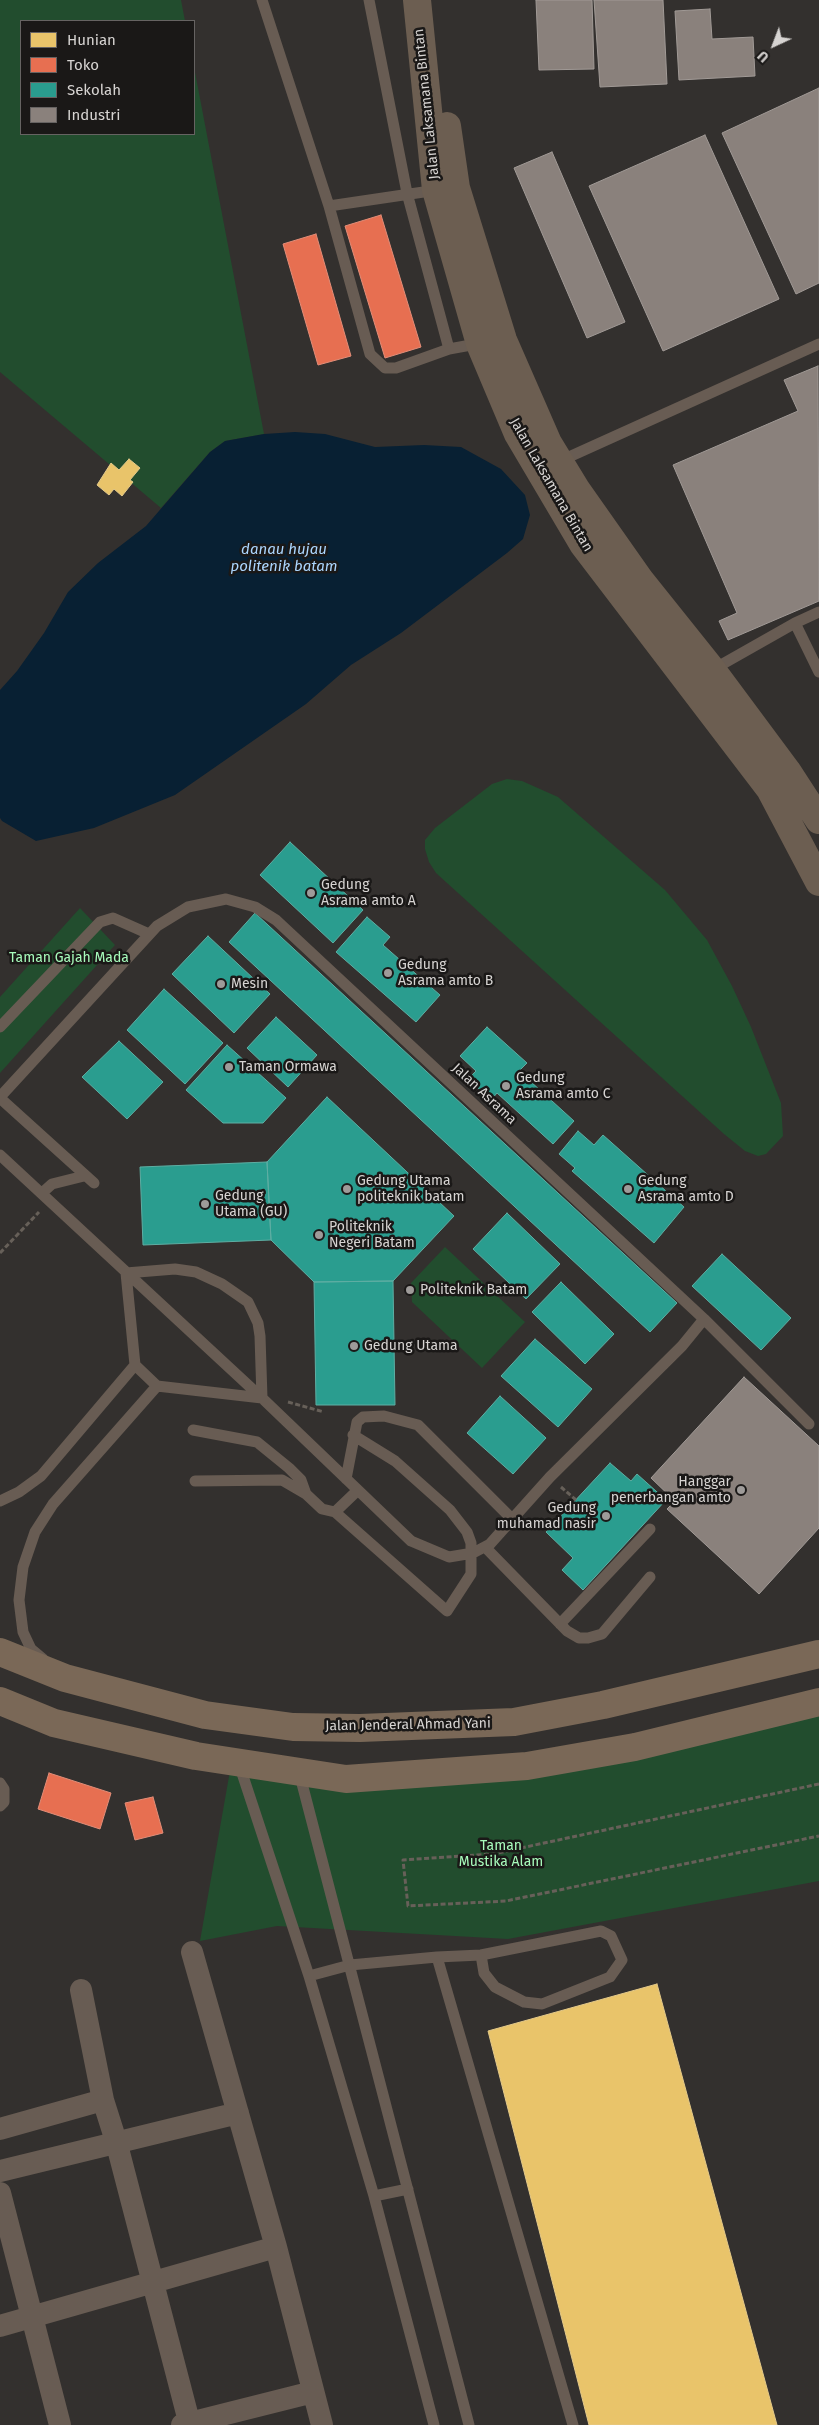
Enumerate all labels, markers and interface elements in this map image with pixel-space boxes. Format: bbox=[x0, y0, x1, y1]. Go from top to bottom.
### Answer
legend bbox=[20, 20, 195, 135]
north arrow bbox=[749, 20, 799, 70]
street label: Jalan Laksamana Bintan bbox=[411, 28, 443, 180]
text: Hunian bbox=[67, 31, 116, 49]
text: U bbox=[754, 47, 773, 66]
text: Toko bbox=[67, 56, 99, 74]
text: Sekolah bbox=[67, 81, 121, 99]
text: Industri bbox=[67, 106, 120, 124]
street label: Jalan Laksamana Bintan bbox=[506, 415, 596, 555]
water label: danau hujau politenik batam bbox=[230, 541, 338, 576]
place label: Gedung Asrama amto A bbox=[321, 877, 416, 910]
marker: Gedung Asrama amto A bbox=[305, 887, 317, 899]
park label: Taman Gajah Mada bbox=[9, 950, 129, 966]
place label: Gedung Asrama amto B bbox=[398, 957, 493, 990]
marker: Gedung Asrama amto B bbox=[382, 967, 394, 979]
place label: Mesin bbox=[231, 976, 268, 992]
marker: Mesin bbox=[215, 978, 227, 990]
place label: Taman Ormawa bbox=[239, 1059, 337, 1075]
street label: Jalan Asrama bbox=[448, 1060, 520, 1128]
marker: Taman Ormawa bbox=[223, 1061, 235, 1073]
place label: Gedung Asrama amto C bbox=[516, 1070, 611, 1102]
marker: Gedung Asrama amto C bbox=[500, 1080, 512, 1092]
place label: Gedung Utama politeknik batam bbox=[357, 1173, 465, 1206]
place label: Gedung Asrama amto D bbox=[638, 1173, 734, 1206]
marker: Gedung Utama politeknik batam bbox=[341, 1183, 353, 1195]
marker: Gedung Asrama amto D bbox=[622, 1183, 634, 1195]
place label: Gedung Utama (GU) bbox=[215, 1188, 287, 1220]
marker: Gedung Utama (GU) bbox=[199, 1198, 211, 1210]
place label: Politeknik Negeri Batam bbox=[329, 1219, 415, 1252]
marker: Politeknik Negeri Batam bbox=[313, 1229, 325, 1241]
place label: Politeknik Batam bbox=[420, 1282, 527, 1298]
marker: Politeknik Batam bbox=[404, 1284, 416, 1296]
place label: Gedung Utama bbox=[364, 1338, 458, 1354]
marker: Gedung Utama bbox=[348, 1340, 360, 1352]
place label: Hanggar penerbangan amto bbox=[611, 1474, 731, 1506]
marker: Hanggar penerbangan amto bbox=[735, 1484, 747, 1496]
place label: Gedung muhamad nasir bbox=[497, 1500, 596, 1532]
marker: Gedung muhamad nasir bbox=[600, 1510, 612, 1522]
street label: Jalan Jenderal Ahmad Yani bbox=[325, 1715, 491, 1735]
park label: Taman Mustika Alam bbox=[459, 1838, 543, 1870]

